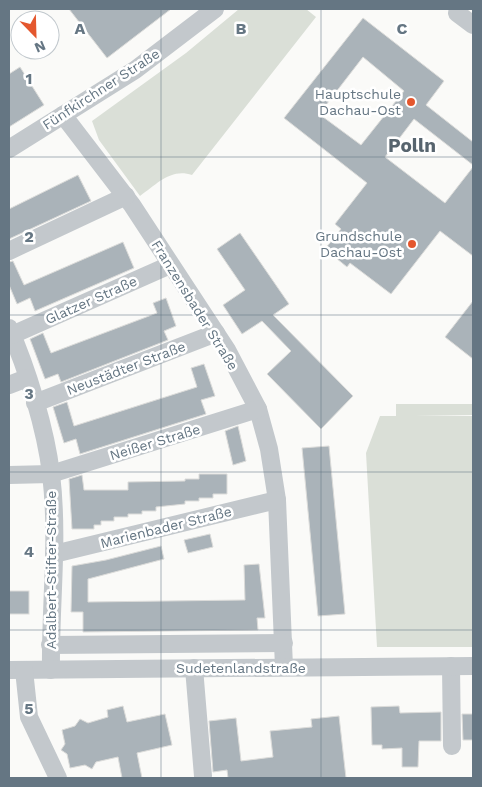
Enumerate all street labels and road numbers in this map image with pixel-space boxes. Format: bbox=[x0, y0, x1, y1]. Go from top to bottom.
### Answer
street label: Fünfkirchner Straße bbox=[40, 45, 162, 133]
street label: Franzensbader Straße bbox=[148, 237, 242, 373]
street label: Glatzer Straße bbox=[43, 273, 139, 327]
street label: Neustädter Straße bbox=[64, 338, 188, 398]
street label: Neißer Straße bbox=[108, 421, 202, 463]
street label: Adalbert-Stifter-Straße bbox=[43, 491, 59, 649]
street label: Marienbader Straße bbox=[99, 503, 233, 551]
street label: Sudetenlandstraße bbox=[176, 660, 306, 676]

